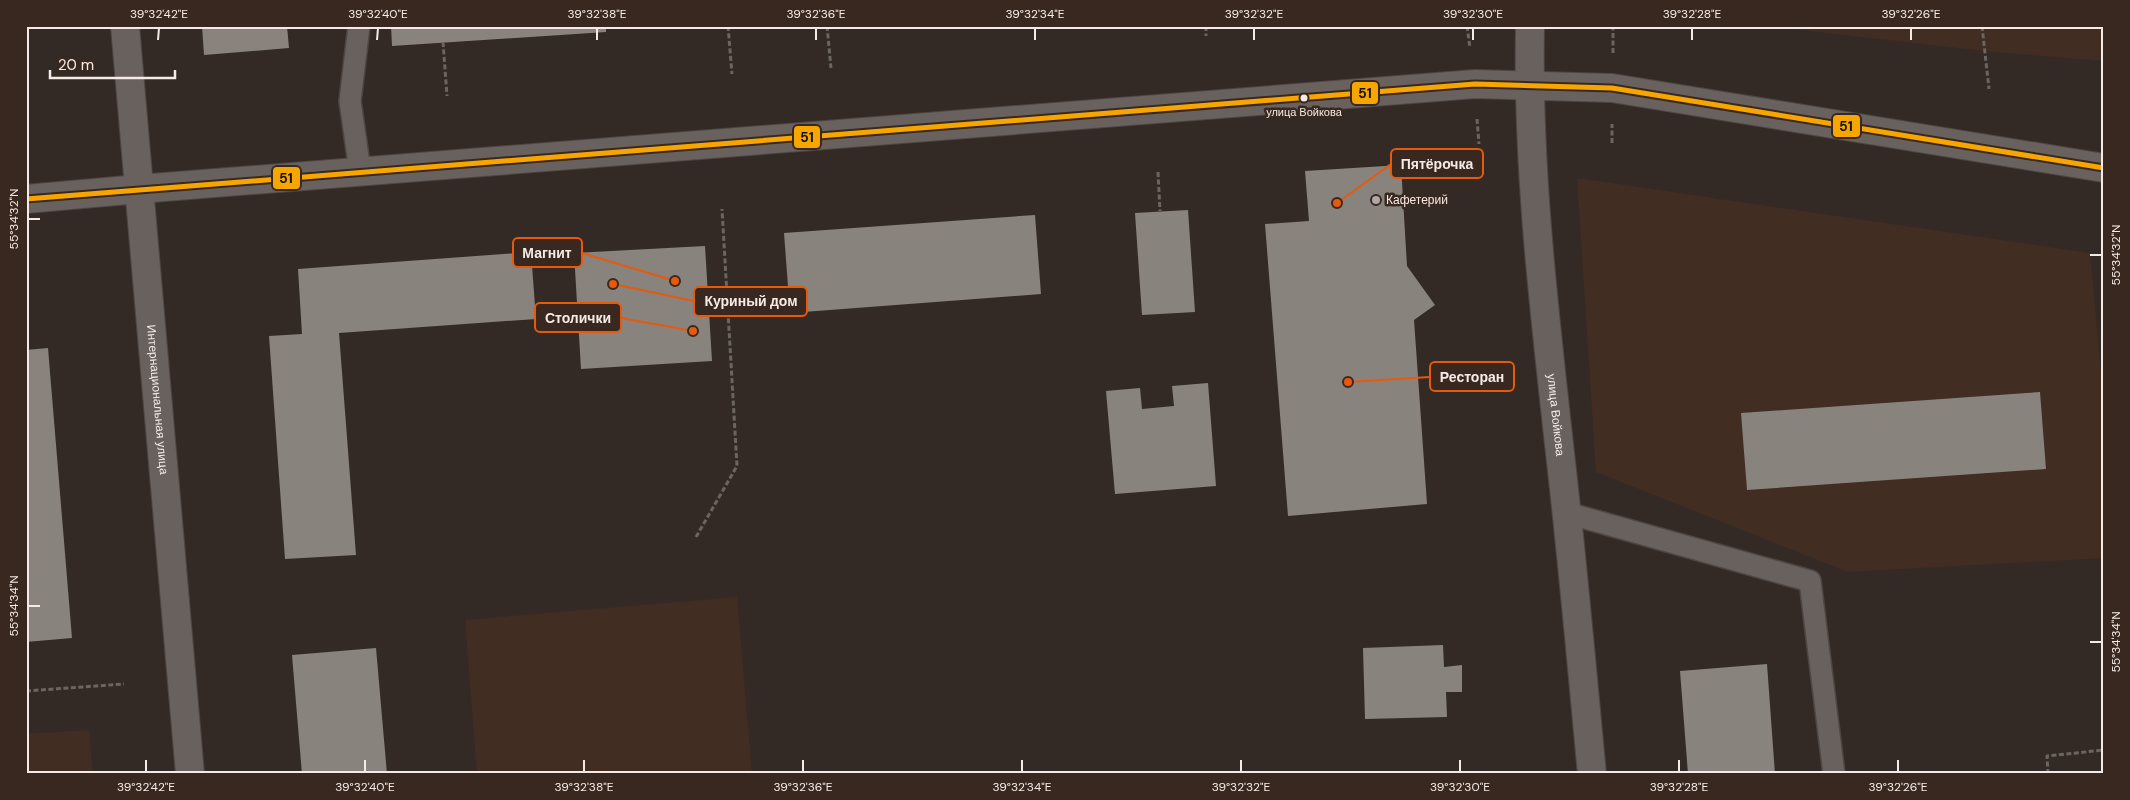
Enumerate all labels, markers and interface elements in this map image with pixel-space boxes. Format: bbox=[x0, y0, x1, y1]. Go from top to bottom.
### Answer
text: 39°32'42"E bbox=[130, 6, 188, 22]
text: 39°32'40"E bbox=[348, 6, 408, 22]
text: 39°32'38"E bbox=[568, 6, 627, 22]
text: 39°32'36"E bbox=[786, 6, 846, 22]
text: 39°32'34"E bbox=[1006, 6, 1065, 22]
text: 39°32'32"E bbox=[1225, 6, 1284, 22]
text: 39°32'30"E bbox=[1443, 6, 1503, 22]
text: 39°32'28"E bbox=[1663, 6, 1722, 22]
text: 39°32'26"E bbox=[1881, 6, 1941, 22]
scale bar bbox=[50, 48, 175, 80]
text: 20 m bbox=[58, 55, 94, 75]
line badge: 51 bbox=[1351, 81, 1379, 105]
text: 51 bbox=[1358, 84, 1372, 102]
marker: улица Войкова bbox=[1299, 93, 1309, 103]
place label: улица Войкова bbox=[1266, 105, 1343, 119]
line badge: 51 bbox=[1832, 114, 1861, 138]
text: 51 bbox=[1839, 117, 1853, 135]
line badge: 51 bbox=[793, 125, 821, 149]
text: 51 bbox=[800, 128, 814, 146]
callout: Пятёрочка bbox=[1391, 149, 1483, 178]
text: Пятёрочка bbox=[1401, 155, 1473, 173]
line badge: 51 bbox=[272, 166, 301, 190]
text: 51 bbox=[279, 169, 293, 187]
text: 55°34'32"N bbox=[6, 189, 22, 249]
place label: Кафетерий bbox=[1386, 192, 1448, 208]
marker: Кафетерий bbox=[1370, 194, 1382, 206]
text: 55°34'32"N bbox=[2108, 225, 2124, 285]
callout: Магнит bbox=[513, 238, 582, 267]
text: Магнит bbox=[522, 244, 572, 262]
callout: Куриный дом bbox=[694, 287, 807, 316]
text: Куриный дом bbox=[704, 292, 798, 310]
callout: Столички bbox=[535, 303, 621, 332]
text: Столички bbox=[545, 309, 611, 327]
street label: Интернациональная улица bbox=[143, 324, 172, 475]
callout: Ресторан bbox=[1430, 362, 1514, 391]
text: Ресторан bbox=[1440, 368, 1504, 386]
street label: улица Войкова bbox=[1543, 373, 1568, 457]
text: 55°34'34"N bbox=[6, 575, 22, 637]
text: 55°34'34"N bbox=[2108, 611, 2124, 673]
text: 39°32'42"E bbox=[117, 779, 175, 795]
text: 39°32'40"E bbox=[335, 779, 395, 795]
text: 39°32'38"E bbox=[555, 779, 614, 795]
text: 39°32'36"E bbox=[773, 779, 833, 795]
text: 39°32'34"E bbox=[993, 779, 1052, 795]
text: 39°32'32"E bbox=[1212, 779, 1271, 795]
text: 39°32'30"E bbox=[1430, 779, 1490, 795]
text: 39°32'28"E bbox=[1650, 779, 1709, 795]
text: 39°32'26"E bbox=[1868, 779, 1928, 795]

